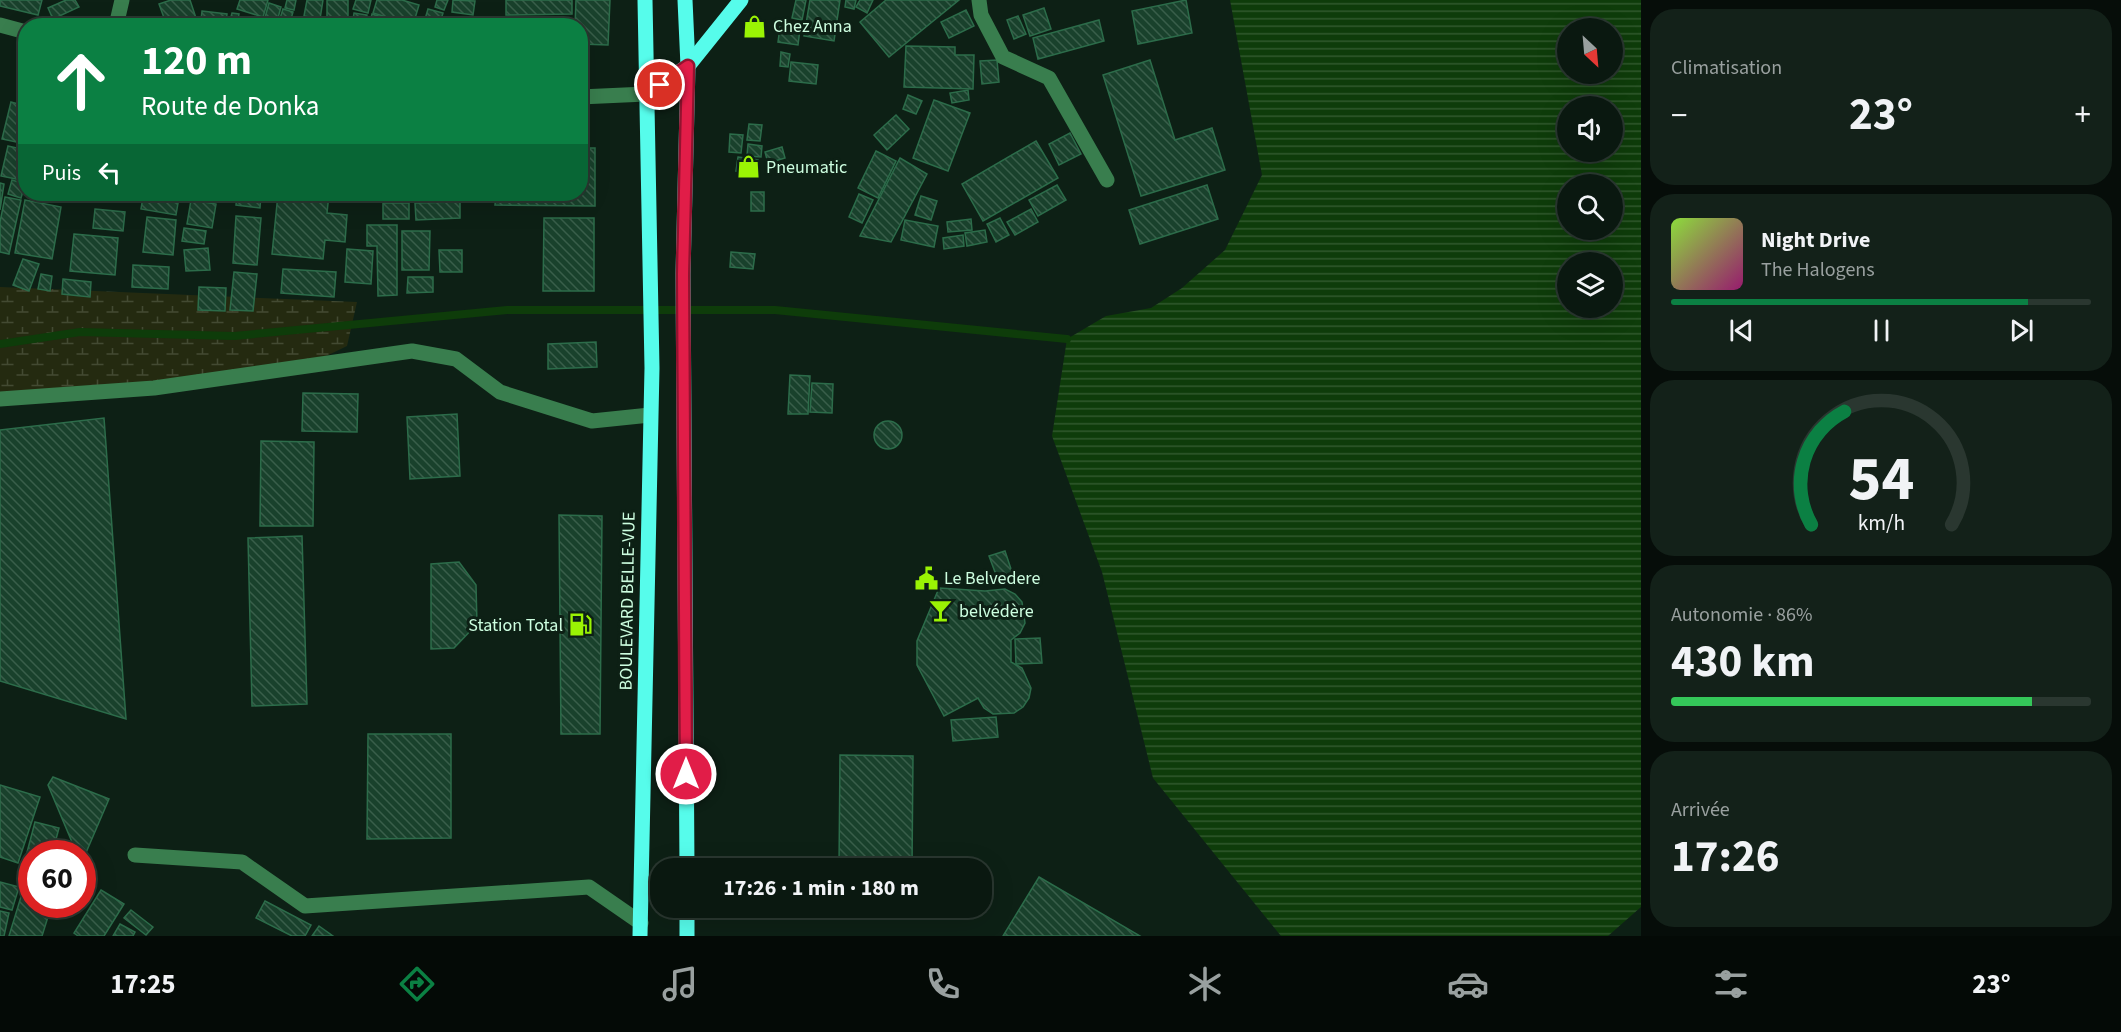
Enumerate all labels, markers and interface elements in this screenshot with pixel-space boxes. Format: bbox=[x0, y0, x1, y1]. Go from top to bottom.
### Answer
shop icon: Chez Anna bbox=[742, 13, 768, 39]
place label: Chez Anna bbox=[773, 14, 852, 39]
north arrow bbox=[1557, 18, 1623, 84]
map controls bbox=[1557, 18, 1623, 318]
text: 120 m bbox=[141, 31, 252, 91]
icon: ahead bbox=[42, 42, 120, 120]
text: Climatisation bbox=[1671, 54, 1782, 82]
pin bbox=[634, 59, 685, 110]
icon: arrive bbox=[643, 68, 676, 101]
text: 23° bbox=[1849, 83, 1913, 147]
text: Route de Donka bbox=[141, 87, 319, 126]
text: − bbox=[1671, 92, 1687, 139]
text: + bbox=[2075, 92, 2091, 139]
button: sound bbox=[1557, 96, 1623, 162]
shop icon: Pneumatic bbox=[735, 154, 761, 180]
place label: Pneumatic bbox=[766, 155, 847, 180]
icon: left bbox=[93, 156, 126, 189]
text: Puis bbox=[42, 157, 81, 189]
button: search bbox=[1557, 174, 1623, 240]
text: Night Drive bbox=[1761, 224, 1870, 256]
button: layers bbox=[1557, 252, 1623, 318]
text: The Halogens bbox=[1761, 256, 1875, 284]
icon: previous bbox=[1725, 314, 1758, 347]
icon: pause bbox=[1865, 314, 1898, 347]
icon: next bbox=[2005, 314, 2038, 347]
text: 54 bbox=[1848, 435, 1914, 524]
text: km/h bbox=[1857, 508, 1905, 539]
street label: BOULEVARD BELLE-VUE bbox=[613, 512, 642, 691]
public building icon: Le Belvedere bbox=[913, 565, 939, 591]
place label: Le Belvedere bbox=[944, 566, 1040, 591]
bar icon: belvédère bbox=[928, 598, 954, 624]
place label: belvédère bbox=[959, 599, 1034, 624]
text: Autonomie · 86% bbox=[1671, 601, 1812, 629]
fuel station icon: Station Total bbox=[568, 612, 594, 638]
place label: Station Total bbox=[468, 613, 563, 638]
text: 430 km bbox=[1671, 630, 1815, 694]
position arrow bbox=[654, 742, 718, 806]
text: Arrivée bbox=[1671, 796, 1730, 824]
text: 17:26 bbox=[1671, 825, 1780, 889]
speed limit sign: 60 bbox=[18, 840, 96, 918]
text: 17:26 · 1 min · 180 m bbox=[723, 872, 919, 904]
icon: directions bbox=[396, 963, 438, 1005]
icon: music bbox=[659, 963, 701, 1005]
icon: phone bbox=[922, 963, 964, 1005]
icon: climate bbox=[1184, 963, 1226, 1005]
icon: car bbox=[1447, 963, 1489, 1005]
icon: filters bbox=[1710, 963, 1752, 1005]
text: 17:25 bbox=[110, 965, 175, 1004]
text: 23° bbox=[1972, 965, 2011, 1004]

